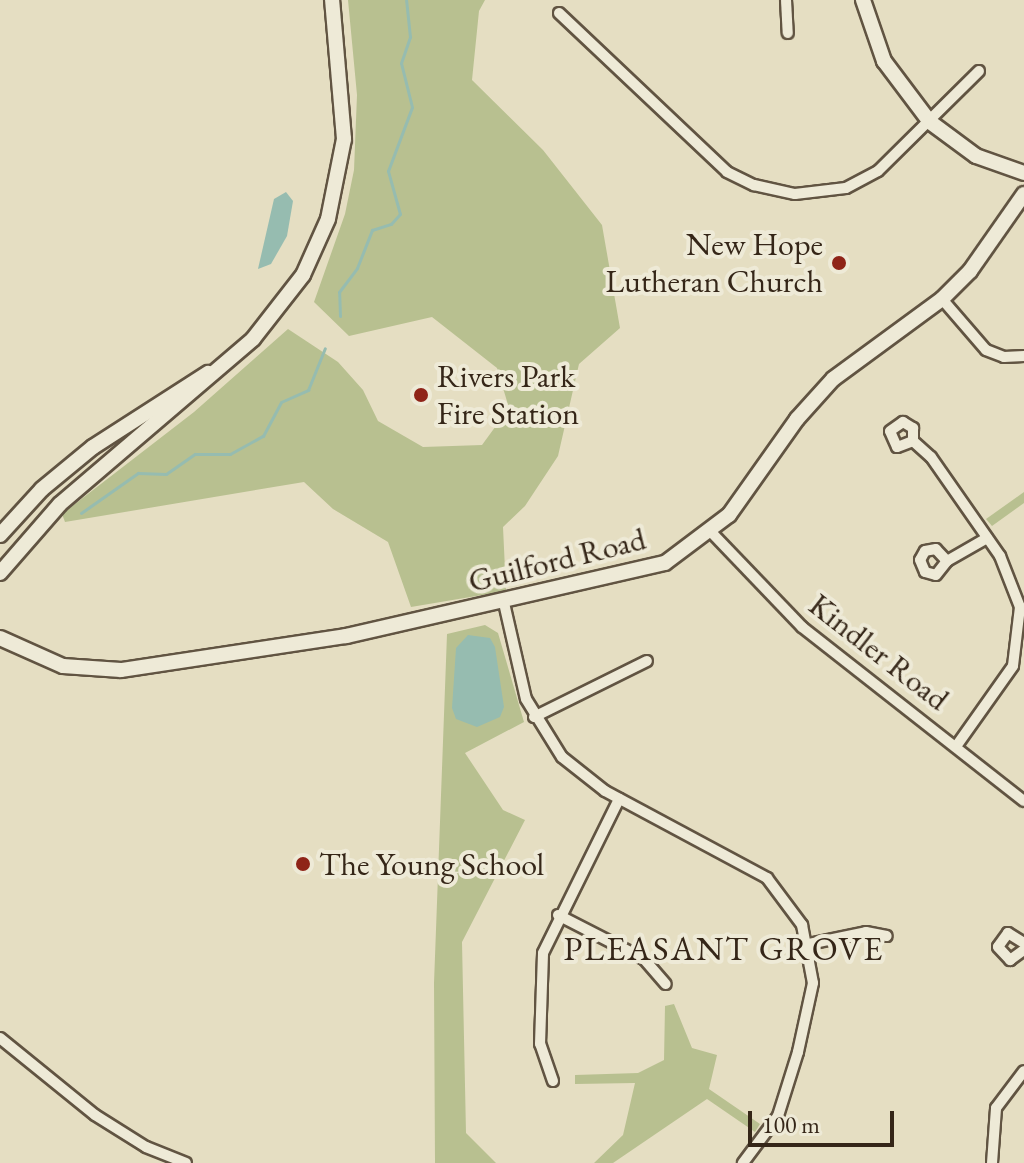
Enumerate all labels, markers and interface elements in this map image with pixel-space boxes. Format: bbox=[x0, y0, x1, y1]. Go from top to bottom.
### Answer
place label: New Hope Lutheran Church bbox=[605, 226, 823, 301]
marker: New Hope Lutheran Church bbox=[830, 254, 848, 272]
place label: Rivers Park Fire Station bbox=[437, 358, 579, 433]
marker: Rivers Park Fire Station bbox=[412, 386, 430, 404]
street label: Guilford Road bbox=[464, 519, 650, 601]
street label: Kindler Road bbox=[801, 585, 957, 719]
place label: The Young School bbox=[319, 845, 544, 883]
marker: The Young School bbox=[294, 855, 312, 873]
district label: PLEASANT GROVE bbox=[564, 929, 884, 969]
scale bar bbox=[752, 1095, 898, 1145]
text: 100 m bbox=[762, 1109, 820, 1140]

